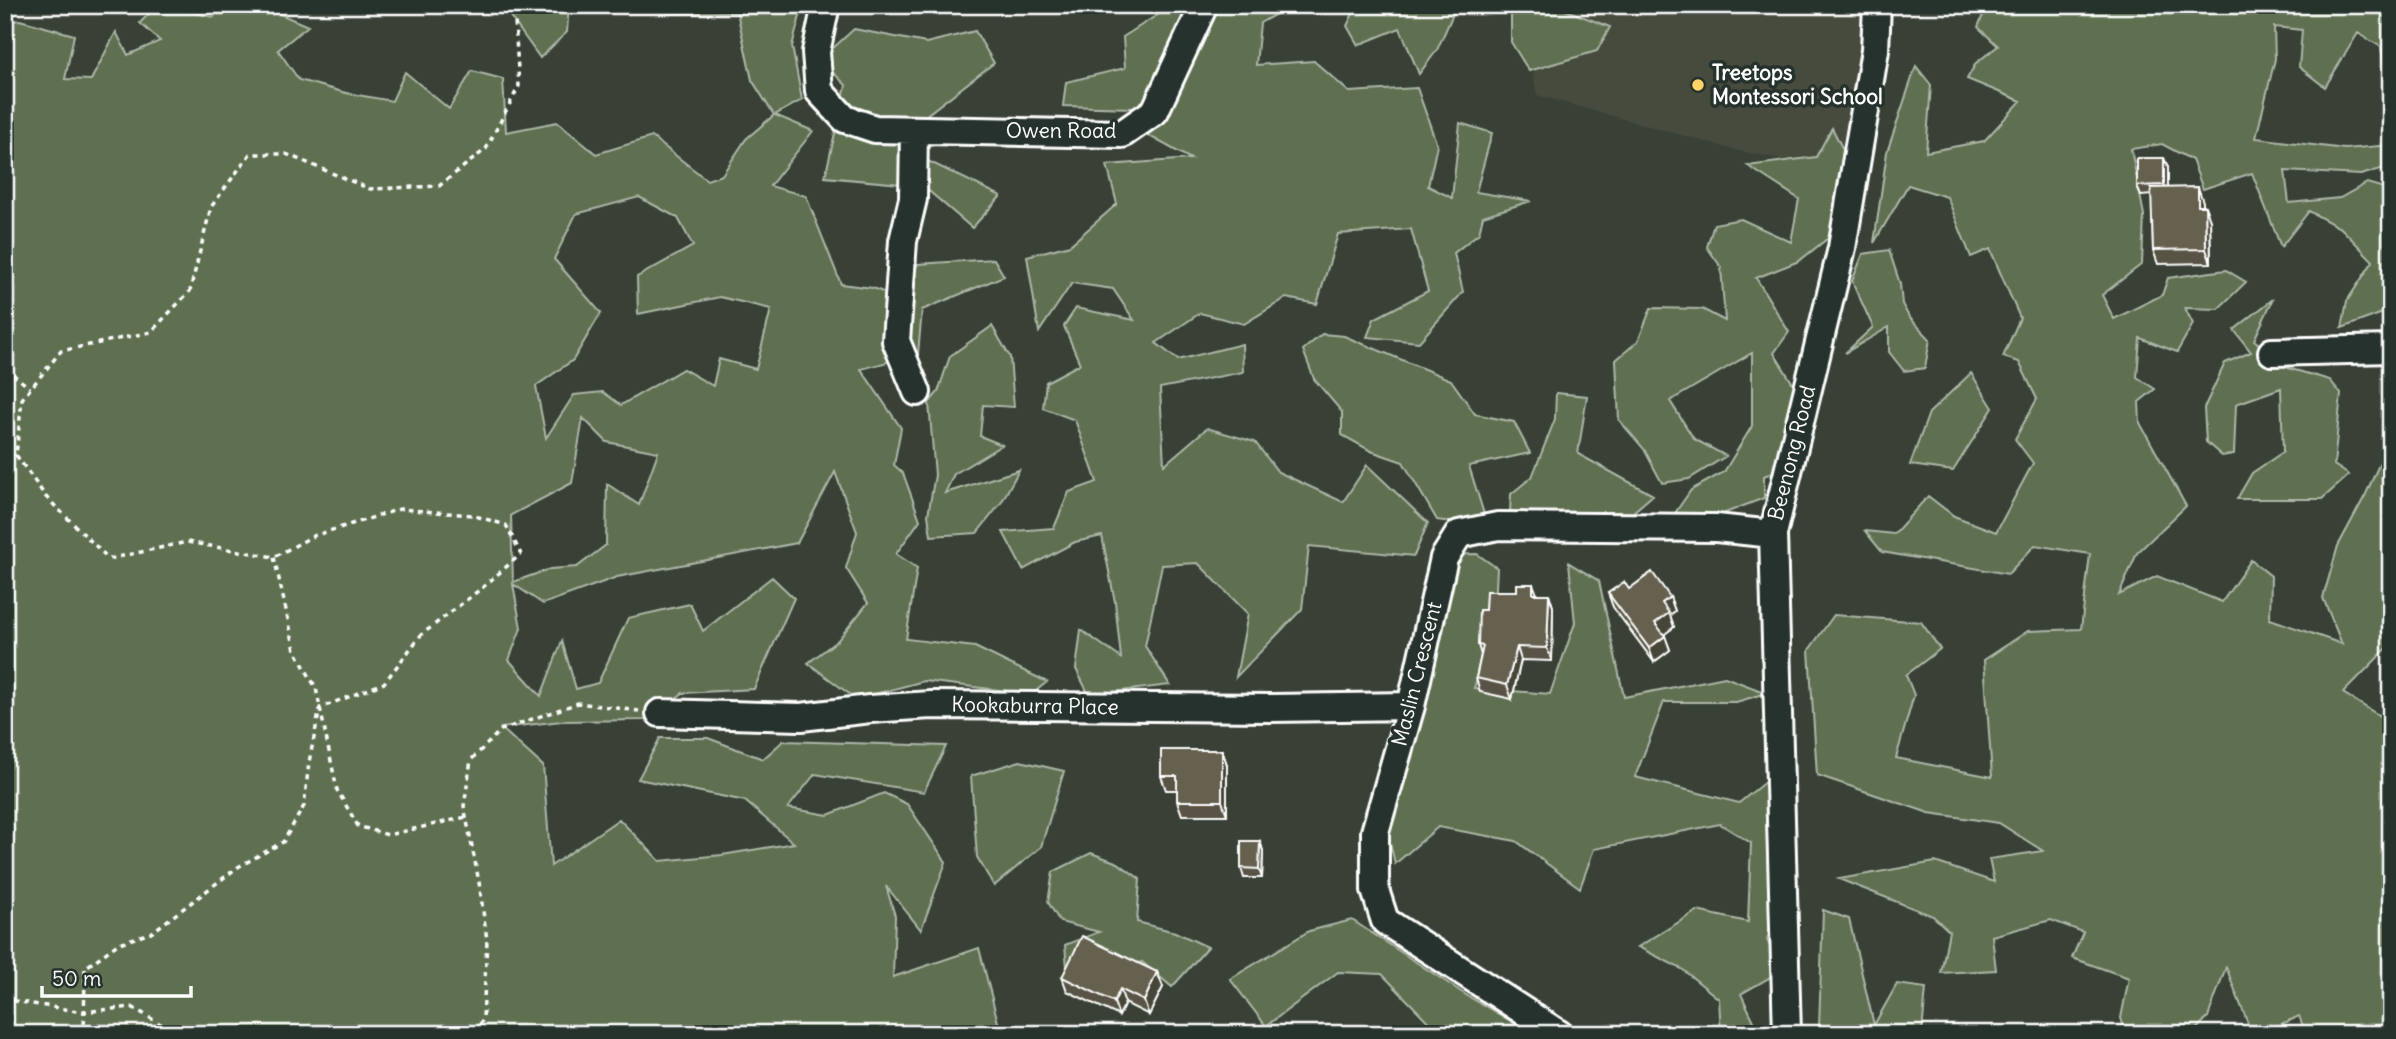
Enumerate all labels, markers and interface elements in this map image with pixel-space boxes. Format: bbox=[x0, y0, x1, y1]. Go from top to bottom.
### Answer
place label: Treetops Montessori School bbox=[1712, 59, 1883, 110]
marker: Treetops Montessori School bbox=[1690, 77, 1706, 93]
street label: Owen Road bbox=[1006, 117, 1116, 144]
street label: Beenong Road bbox=[1762, 382, 1821, 523]
street label: Maslin Crescent bbox=[1385, 599, 1448, 749]
street label: Kookaburra Place bbox=[951, 691, 1119, 720]
scale bar bbox=[42, 955, 191, 999]
text: 50 m bbox=[52, 965, 101, 992]

